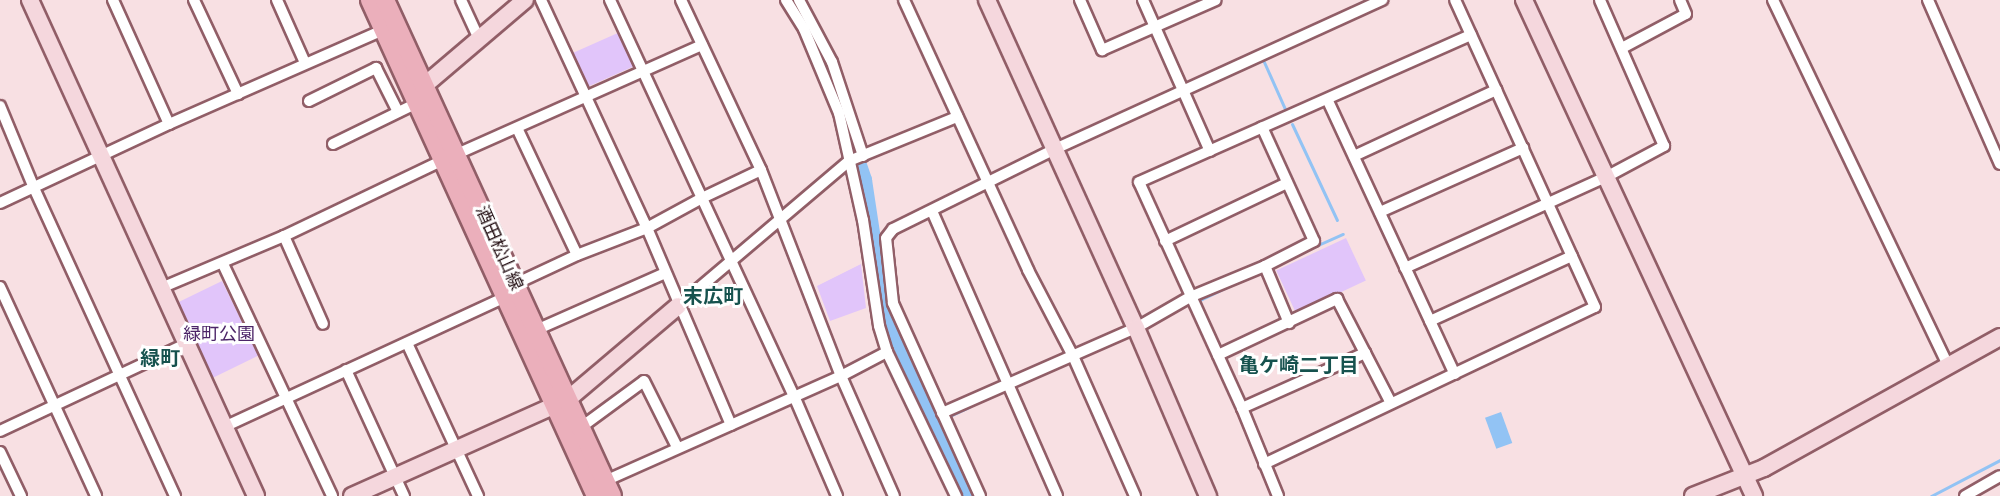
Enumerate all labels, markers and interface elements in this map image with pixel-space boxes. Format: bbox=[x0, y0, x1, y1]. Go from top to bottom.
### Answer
street label: 酒田松山線 bbox=[471, 202, 527, 294]
district label: 末広町 bbox=[683, 284, 743, 308]
park label: 緑町公園 bbox=[183, 323, 255, 345]
district label: 緑町 bbox=[140, 346, 180, 370]
district label: 亀ケ崎二丁目 bbox=[1239, 353, 1359, 377]

